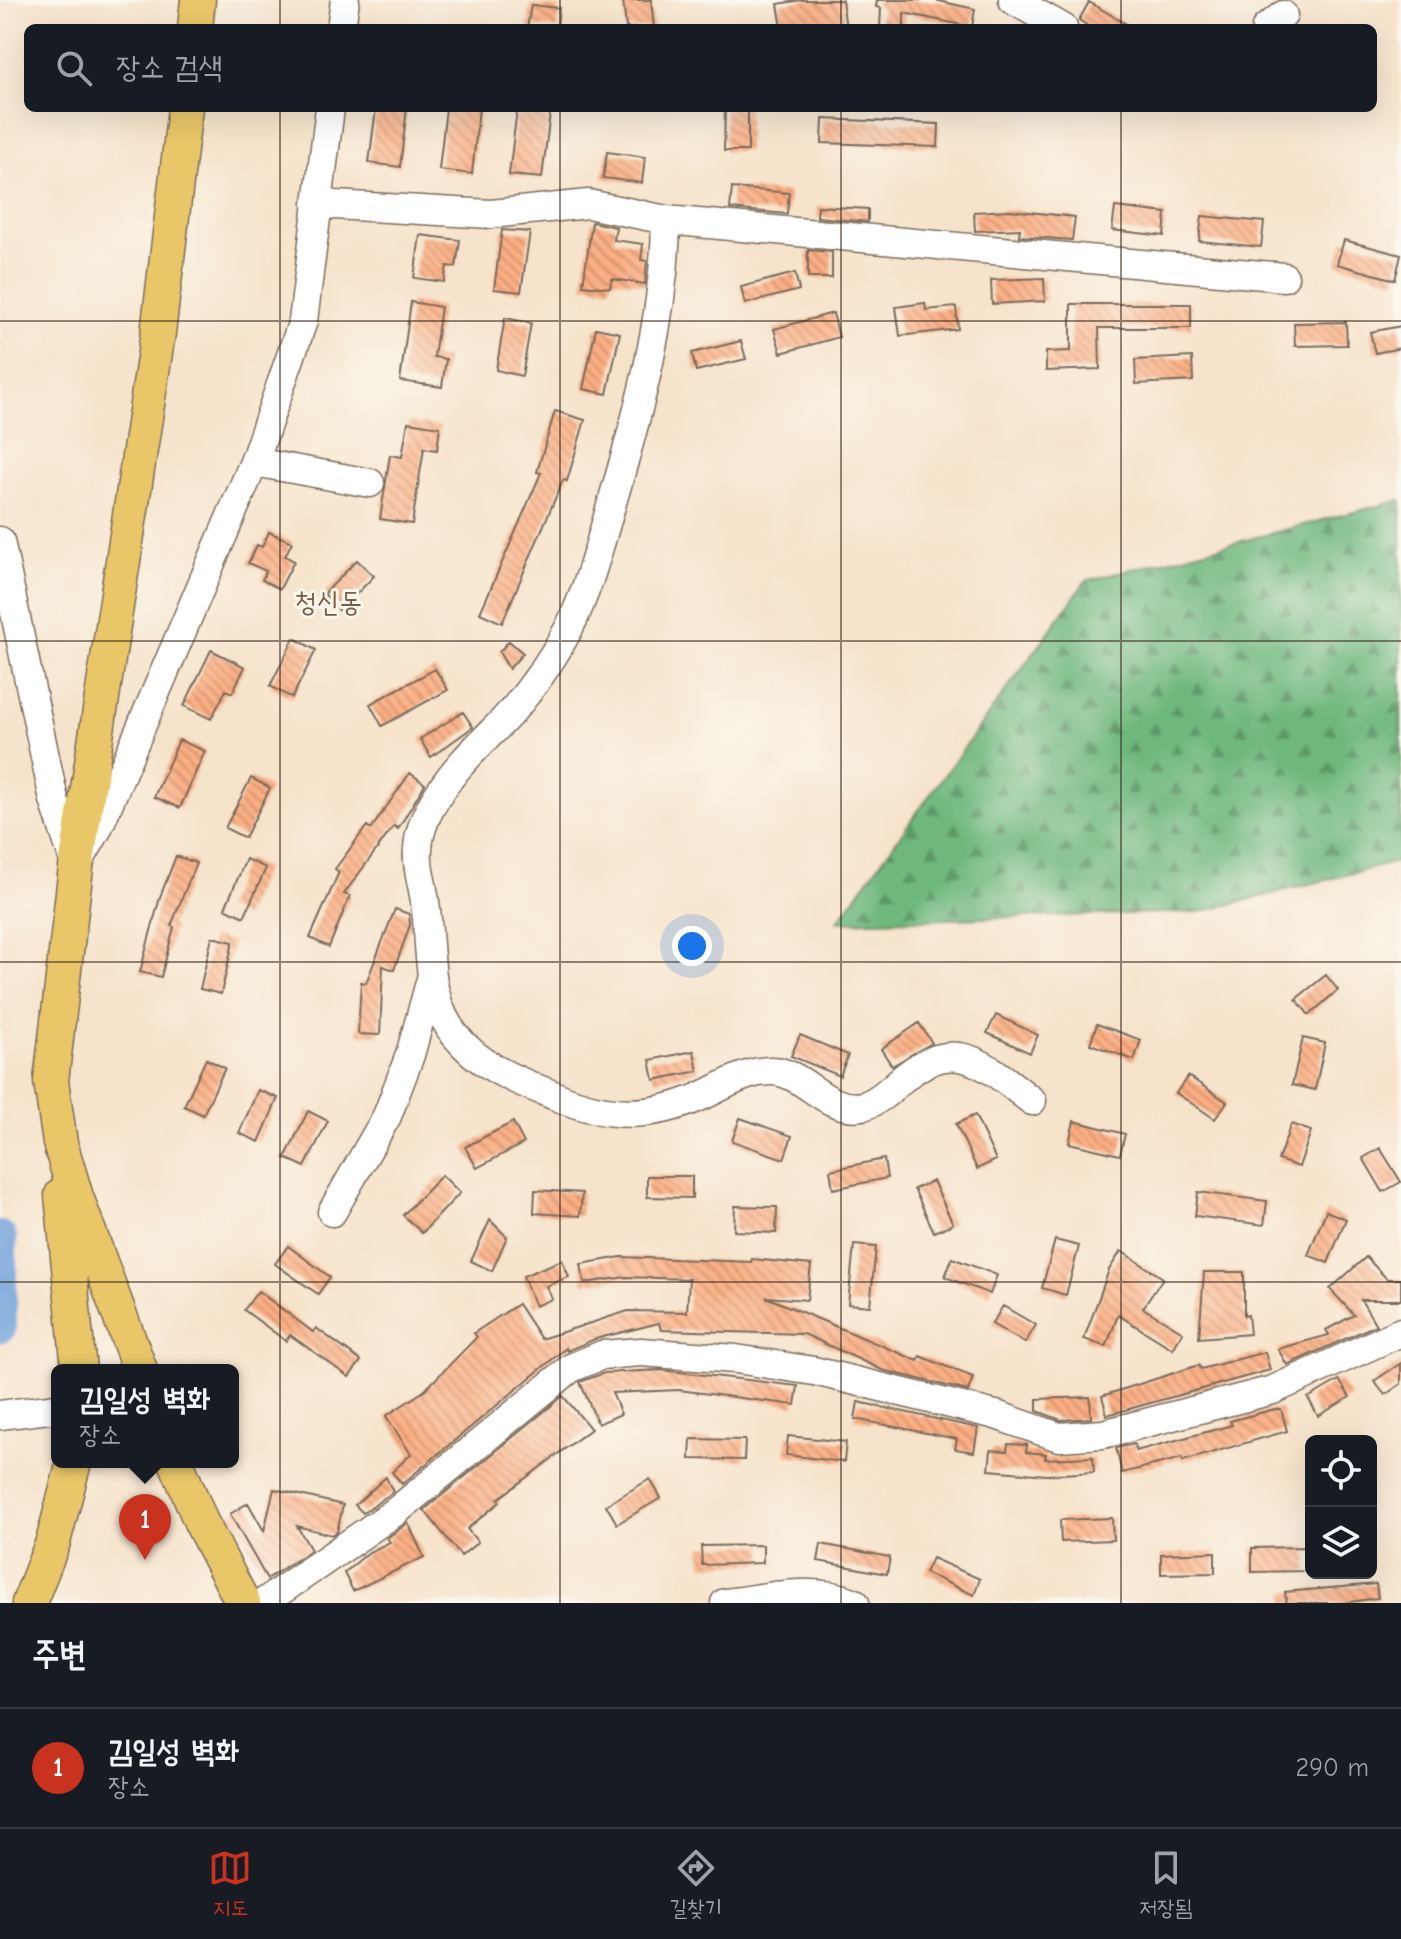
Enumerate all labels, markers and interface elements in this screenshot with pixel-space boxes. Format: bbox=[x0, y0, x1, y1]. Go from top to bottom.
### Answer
search box bbox=[24, 24, 1377, 112]
icon: search bbox=[52, 46, 96, 90]
text: 장소 검색 bbox=[116, 50, 223, 85]
district label: 청신동 bbox=[294, 586, 362, 618]
your location bbox=[672, 926, 712, 966]
popup bbox=[51, 1364, 239, 1468]
text: 김일성 벽화 bbox=[79, 1382, 211, 1417]
text: 장소 bbox=[79, 1420, 121, 1450]
map controls bbox=[1305, 1435, 1377, 1579]
button: locate bbox=[1305, 1435, 1377, 1507]
pin: 1 bbox=[119, 1494, 171, 1560]
button: layers bbox=[1305, 1507, 1377, 1579]
text: 주변 bbox=[32, 1634, 87, 1674]
text: 김일성 벽화 bbox=[108, 1734, 239, 1769]
text: 1 bbox=[53, 1753, 63, 1783]
text: 290 m bbox=[1296, 1753, 1369, 1783]
text: 장소 bbox=[108, 1772, 150, 1802]
tab: 지도 bbox=[208, 1846, 252, 1922]
tab: 길찾기 bbox=[669, 1846, 722, 1922]
tab: 저장됨 bbox=[1139, 1846, 1193, 1922]

